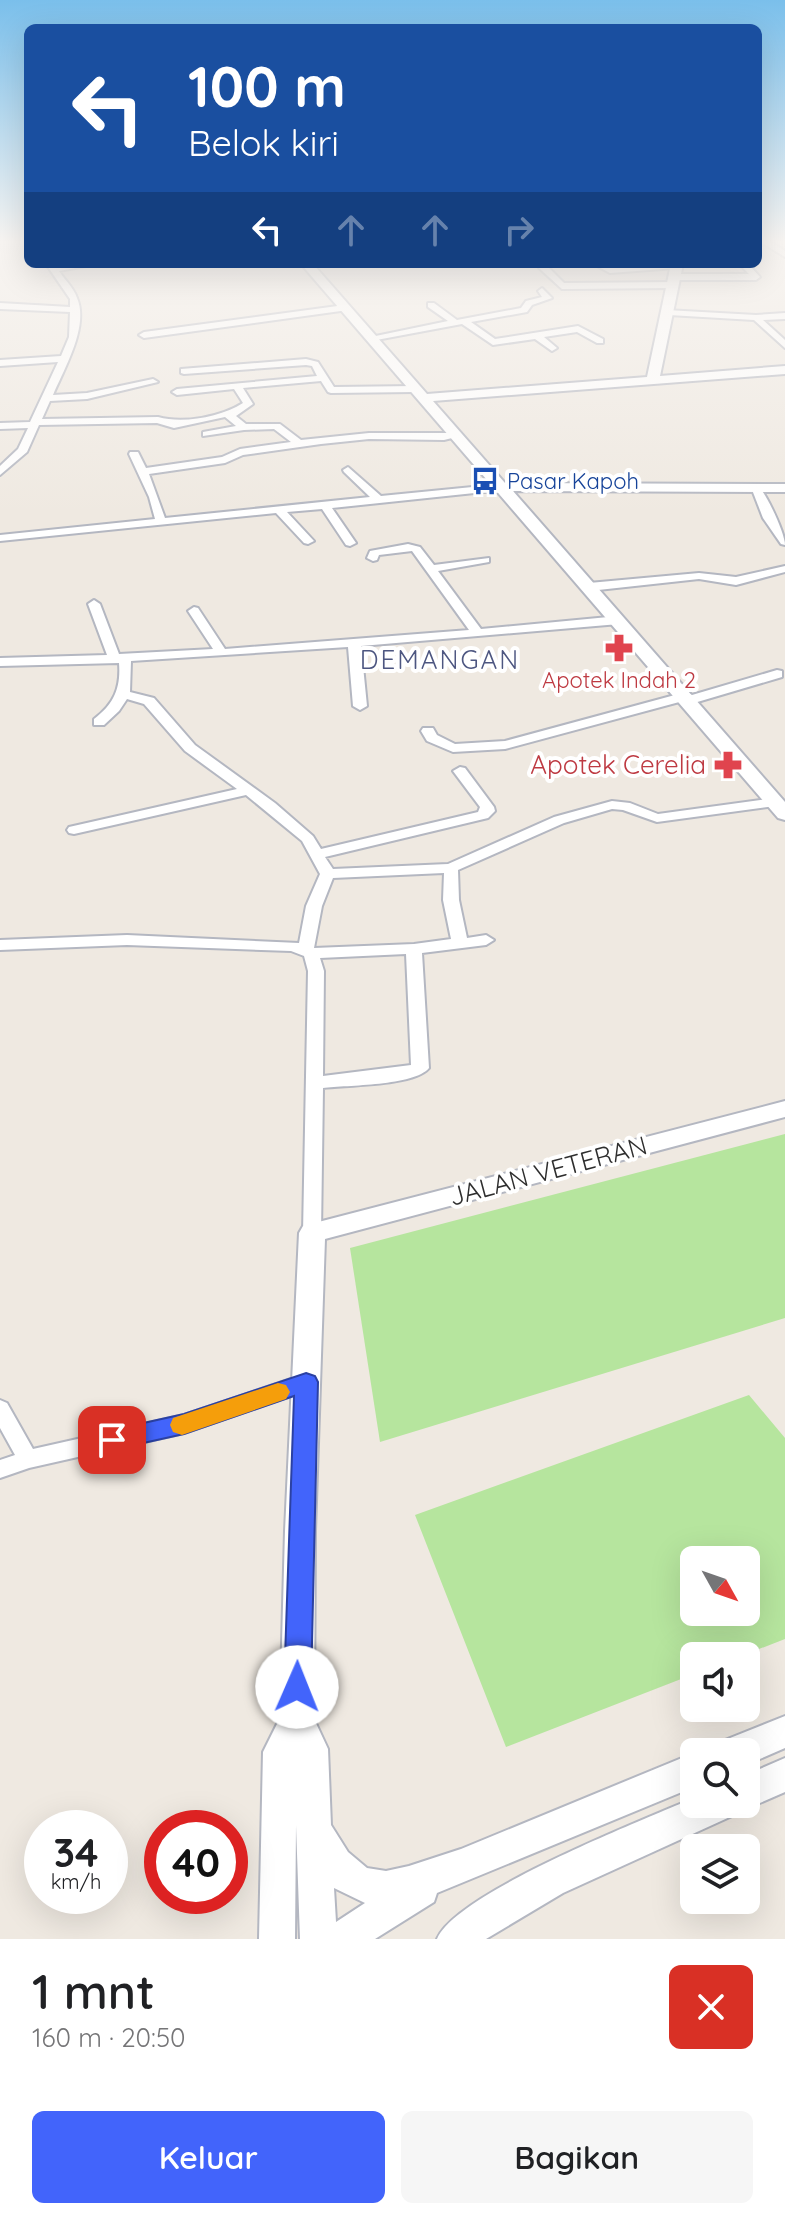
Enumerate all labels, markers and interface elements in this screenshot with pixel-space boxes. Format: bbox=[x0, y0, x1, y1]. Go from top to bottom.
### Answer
text: 100 m bbox=[188, 51, 346, 121]
icon: left bbox=[56, 56, 160, 160]
text: Belok kiri bbox=[188, 120, 339, 165]
icon: left bbox=[245, 208, 289, 252]
icon: ahead bbox=[329, 208, 373, 252]
icon: ahead bbox=[413, 208, 457, 252]
icon: right bbox=[497, 208, 541, 252]
bus stop icon: Pasar Kapoh bbox=[470, 466, 500, 496]
place label: Pasar Kapoh bbox=[507, 467, 639, 495]
pharmacy icon: Apotek Indah 2 bbox=[604, 633, 634, 663]
district label: DEMANGAN bbox=[360, 643, 520, 676]
place label: Apotek Indah 2 bbox=[542, 666, 696, 694]
place label: Apotek Cerelia bbox=[530, 748, 706, 781]
pharmacy icon: Apotek Cerelia bbox=[713, 750, 743, 780]
street label: JALAN VETERAN bbox=[445, 1128, 651, 1213]
pin bbox=[78, 1406, 146, 1474]
icon: arrive bbox=[90, 1418, 134, 1462]
north arrow bbox=[680, 1546, 760, 1626]
map controls bbox=[680, 1546, 760, 1914]
button: sound bbox=[680, 1642, 760, 1722]
position arrow bbox=[255, 1645, 339, 1729]
button: search bbox=[680, 1738, 760, 1818]
speed limit sign: 40 bbox=[144, 1810, 248, 1914]
text: 34 bbox=[54, 1827, 99, 1877]
button: layers bbox=[680, 1834, 760, 1914]
text: km/h bbox=[51, 1869, 101, 1894]
text: 1 mnt bbox=[32, 1961, 155, 2021]
button: close bbox=[669, 1965, 753, 2049]
text: 160 m · 20:50 bbox=[32, 2021, 186, 2054]
button: Keluar bbox=[32, 2111, 385, 2203]
button: Bagikan bbox=[401, 2111, 753, 2203]

